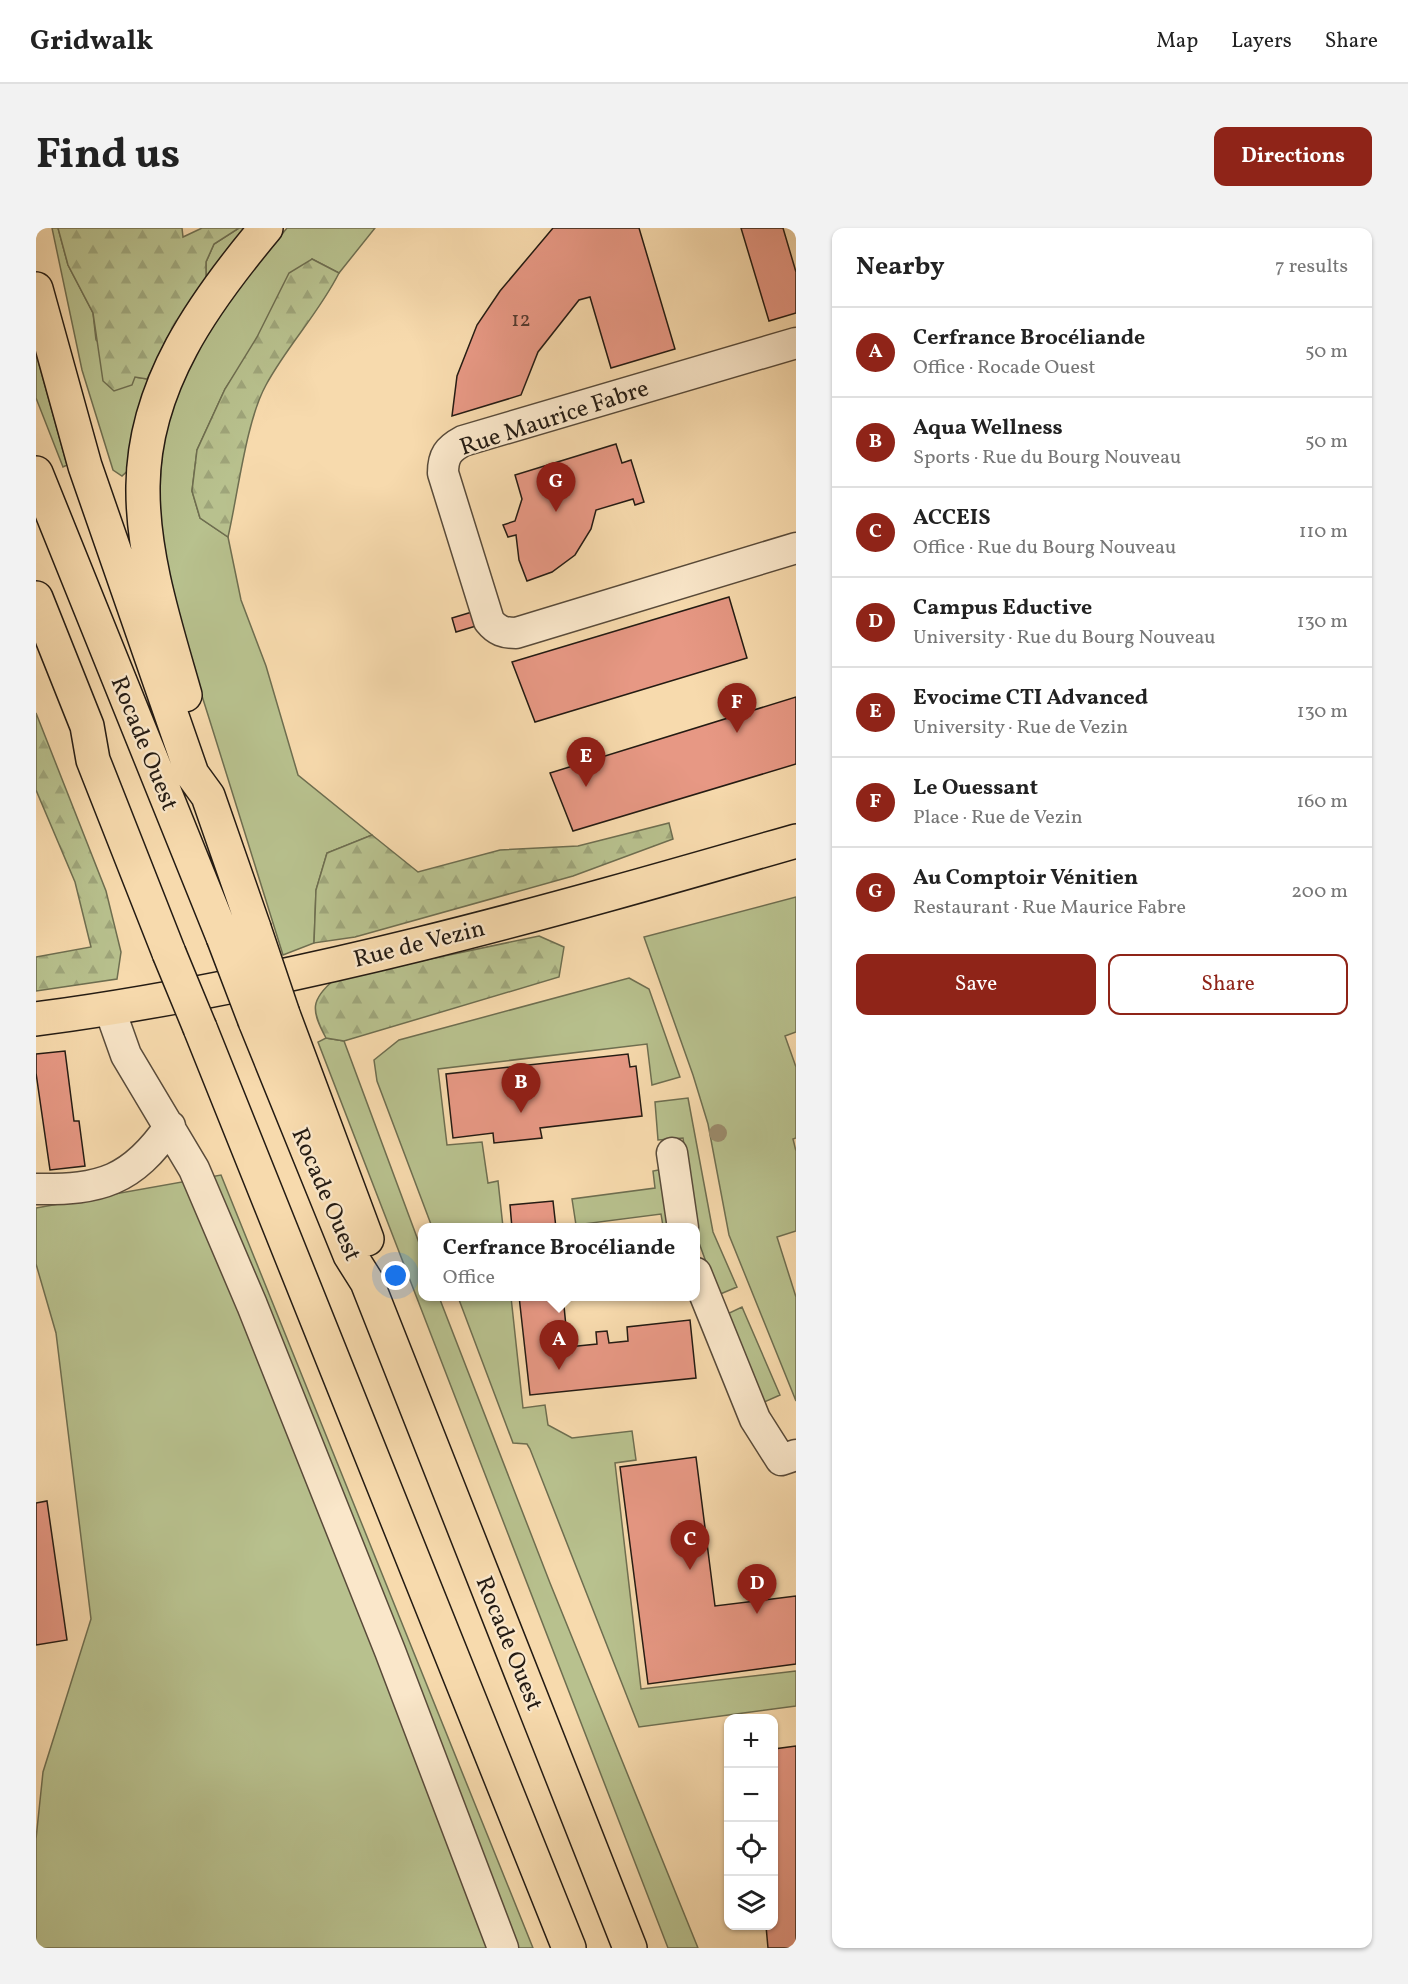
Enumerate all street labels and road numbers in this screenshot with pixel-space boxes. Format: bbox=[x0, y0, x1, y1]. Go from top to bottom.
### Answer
street label: Rue Maurice Fabre bbox=[456, 372, 654, 465]
street label: Rocade Ouest bbox=[101, 671, 186, 816]
street label: Rue de Vezin bbox=[350, 912, 489, 978]
street label: Rocade Ouest bbox=[282, 1123, 369, 1267]
street label: Rocade Ouest bbox=[466, 1571, 551, 1716]

